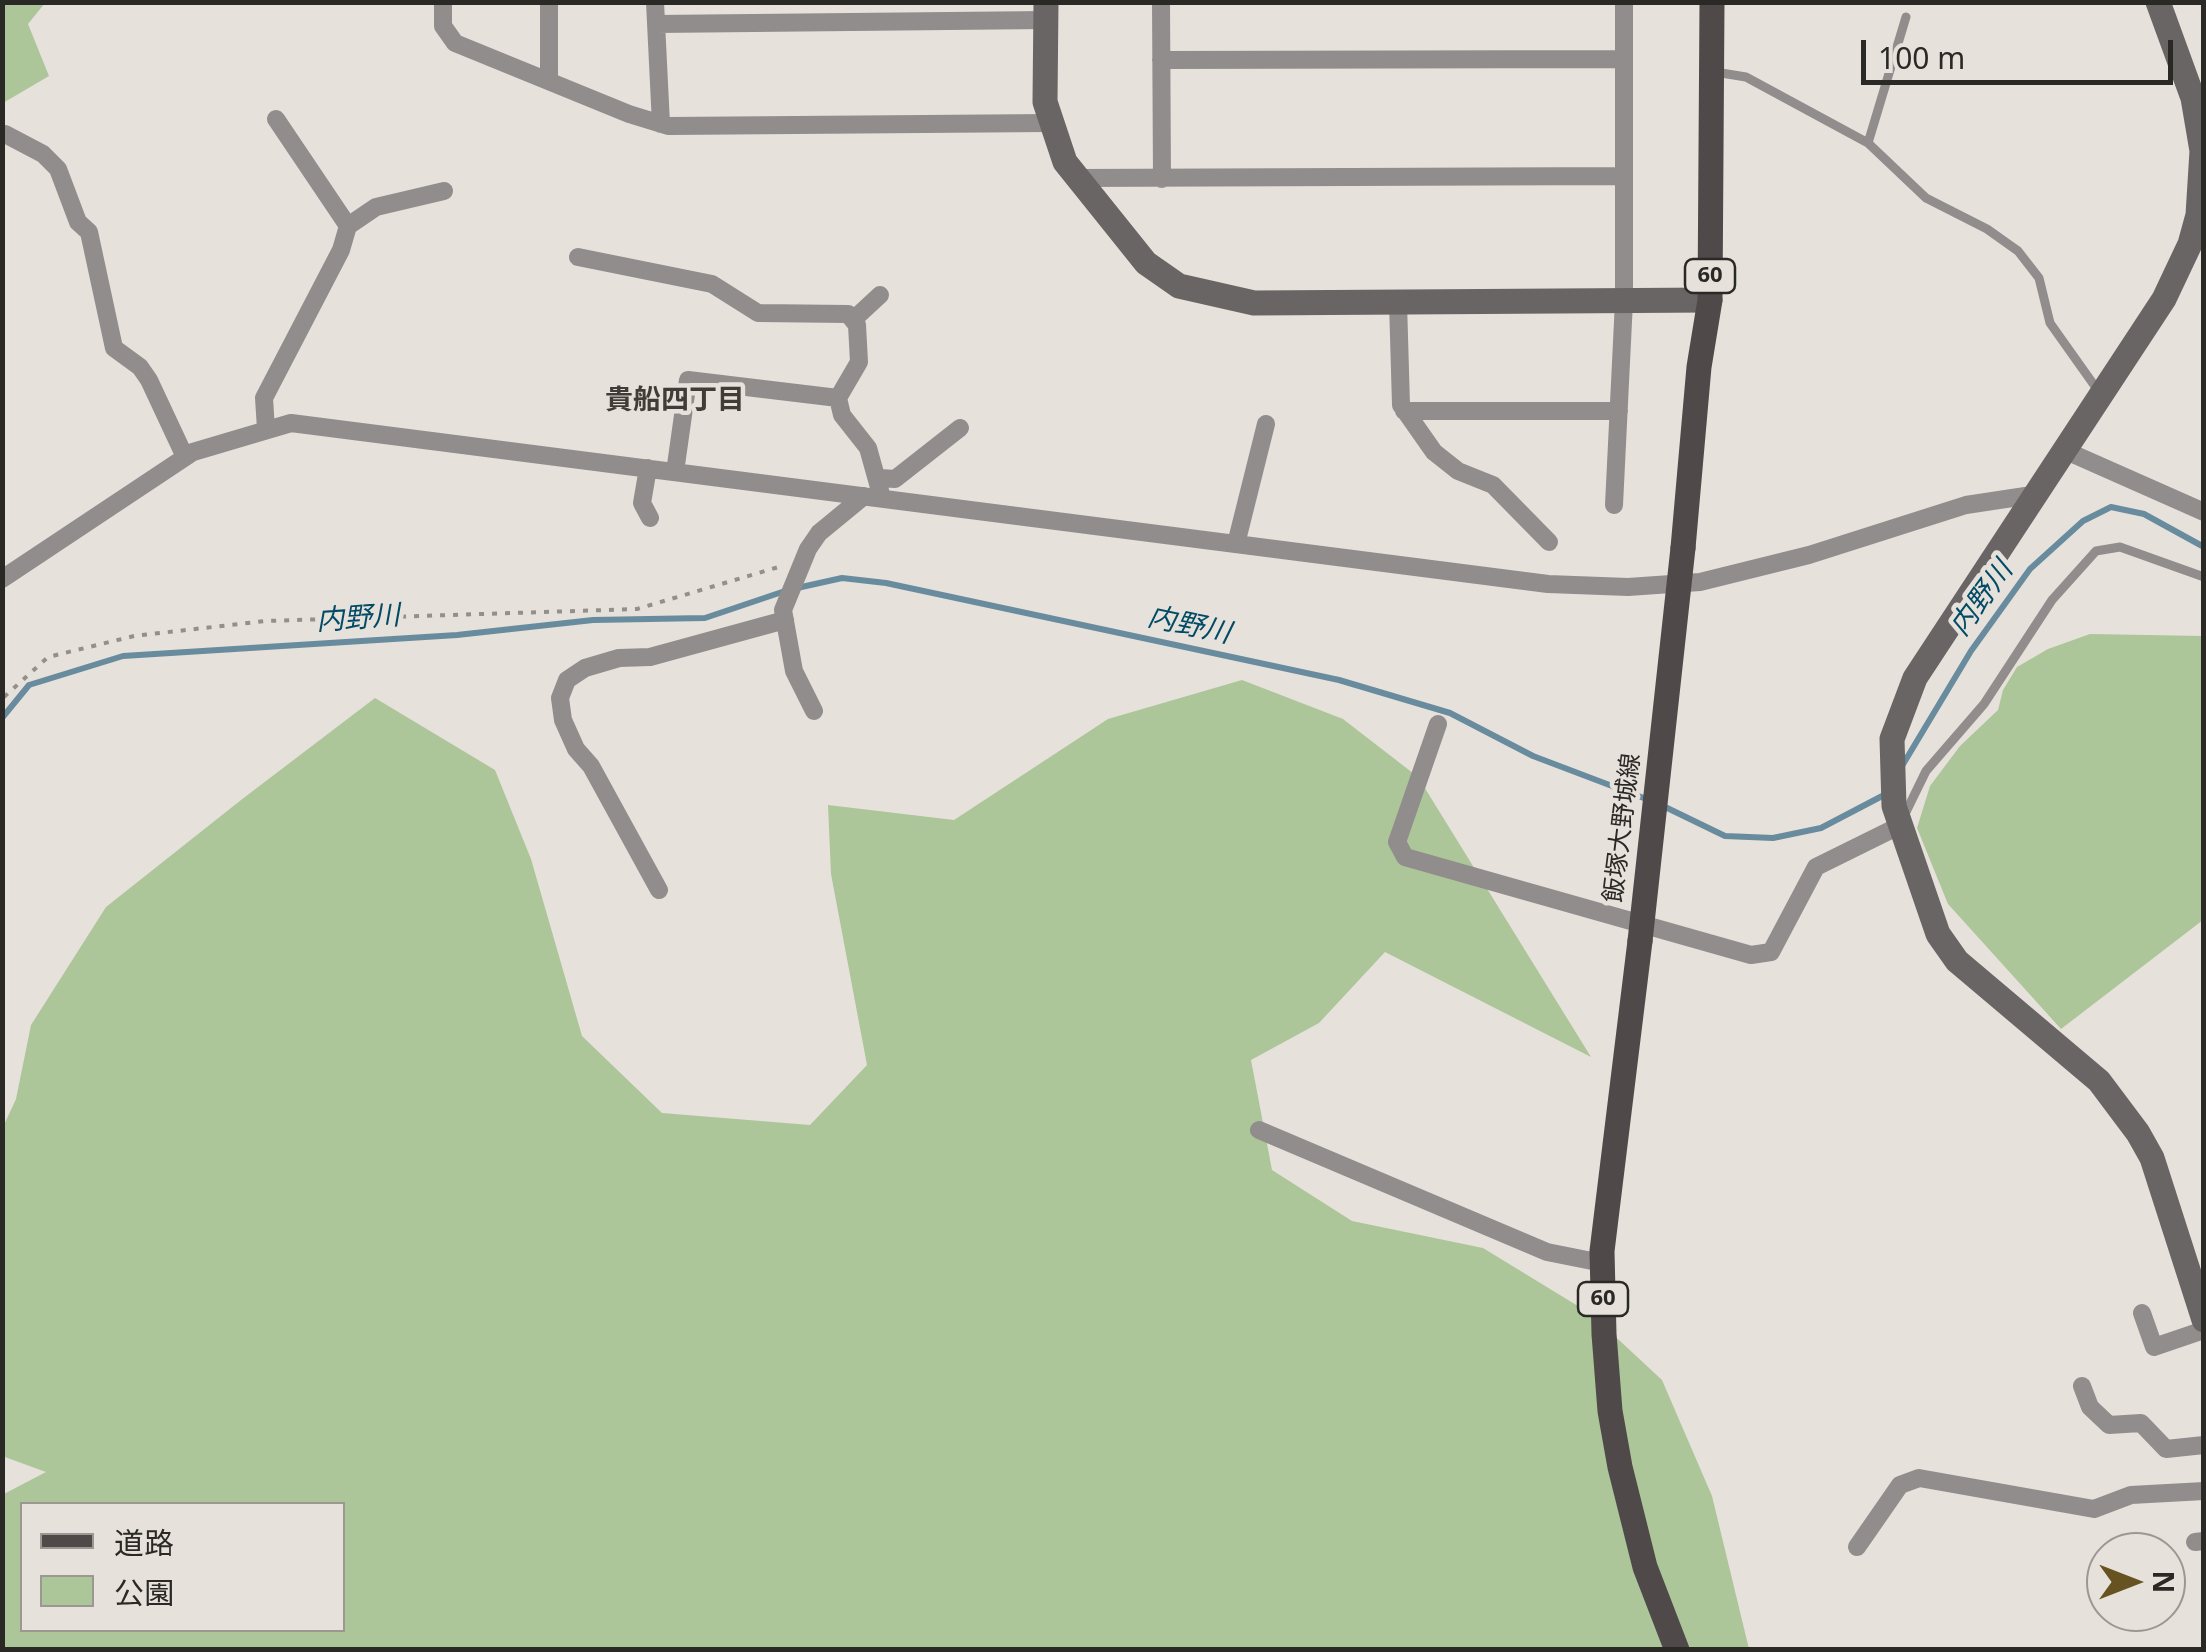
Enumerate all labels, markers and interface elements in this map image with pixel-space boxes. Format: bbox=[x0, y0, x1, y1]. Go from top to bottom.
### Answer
scale bar bbox=[1866, 20, 2178, 82]
text: 100 m bbox=[1878, 37, 1965, 78]
road number: 60 bbox=[1685, 259, 1735, 293]
district label: 貴船四丁目 bbox=[605, 384, 745, 418]
water label: 内野川 bbox=[1944, 555, 2020, 643]
water label: 内野川 bbox=[315, 599, 401, 639]
water label: 内野川 bbox=[1144, 601, 1234, 651]
street label: 飯塚大野城線 bbox=[1599, 752, 1647, 904]
road number: 60 bbox=[1578, 1282, 1628, 1316]
legend bbox=[20, 1502, 345, 1632]
text: 道路 bbox=[114, 1522, 174, 1563]
north arrow bbox=[2086, 1532, 2186, 1632]
text: N bbox=[2145, 1571, 2183, 1593]
text: 公園 bbox=[114, 1572, 174, 1613]

